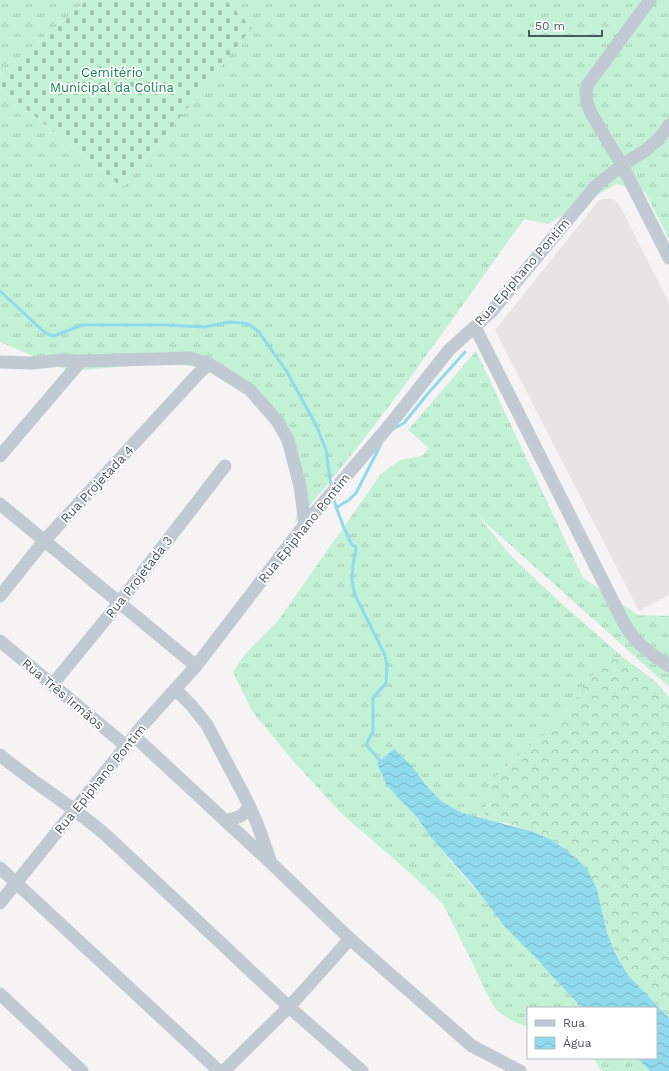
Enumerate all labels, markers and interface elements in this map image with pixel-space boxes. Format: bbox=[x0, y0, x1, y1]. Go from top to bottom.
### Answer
scale bar bbox=[529, 12, 602, 38]
text: 50 m bbox=[535, 19, 565, 33]
park label: Cemitério Municipal da Colina bbox=[50, 65, 175, 95]
street label: Rua Epiphano Pontim bbox=[472, 216, 572, 328]
street label: Rua Projetada 4 bbox=[57, 442, 137, 526]
street label: Rua Epiphano Pontim bbox=[255, 470, 353, 586]
street label: Rua Projetada 3 bbox=[102, 533, 176, 621]
street label: Rua Três Irmãos bbox=[19, 655, 107, 733]
street label: Rua Epiphano Pontim bbox=[51, 721, 149, 837]
legend bbox=[527, 1007, 657, 1059]
text: Rua bbox=[563, 1016, 585, 1030]
text: Água bbox=[563, 1036, 592, 1050]

